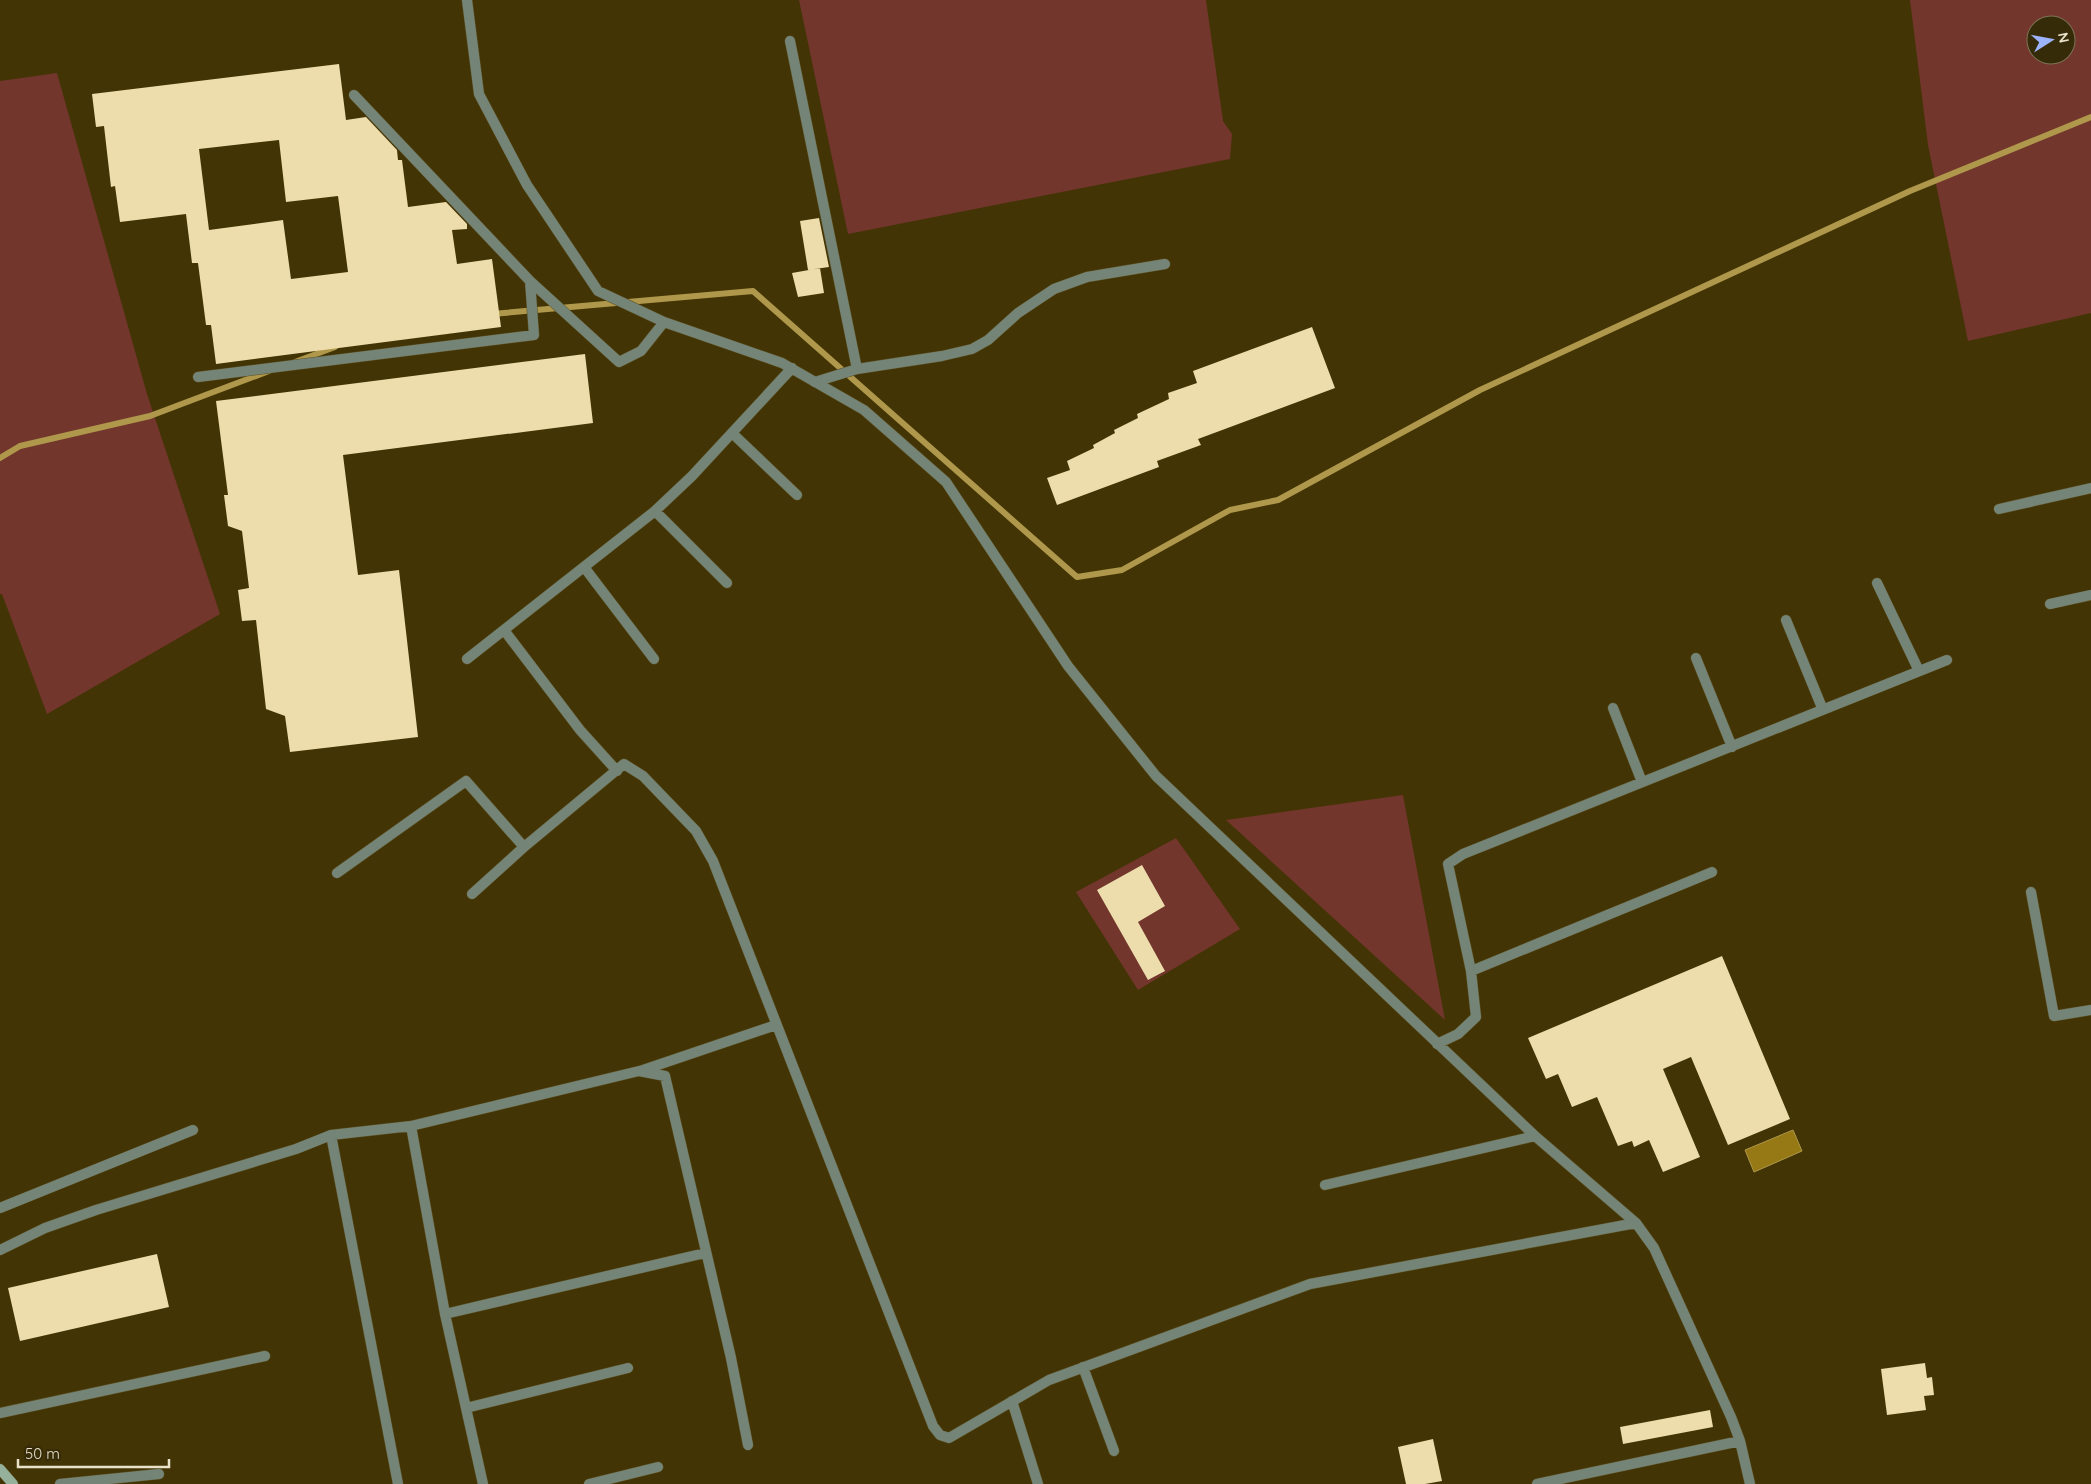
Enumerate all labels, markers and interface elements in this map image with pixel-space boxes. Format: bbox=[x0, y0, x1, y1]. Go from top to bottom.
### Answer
north arrow bbox=[2026, 15, 2076, 65]
text: N bbox=[2054, 31, 2074, 44]
scale bar bbox=[18, 1436, 169, 1468]
text: 50 m bbox=[25, 1444, 60, 1463]

